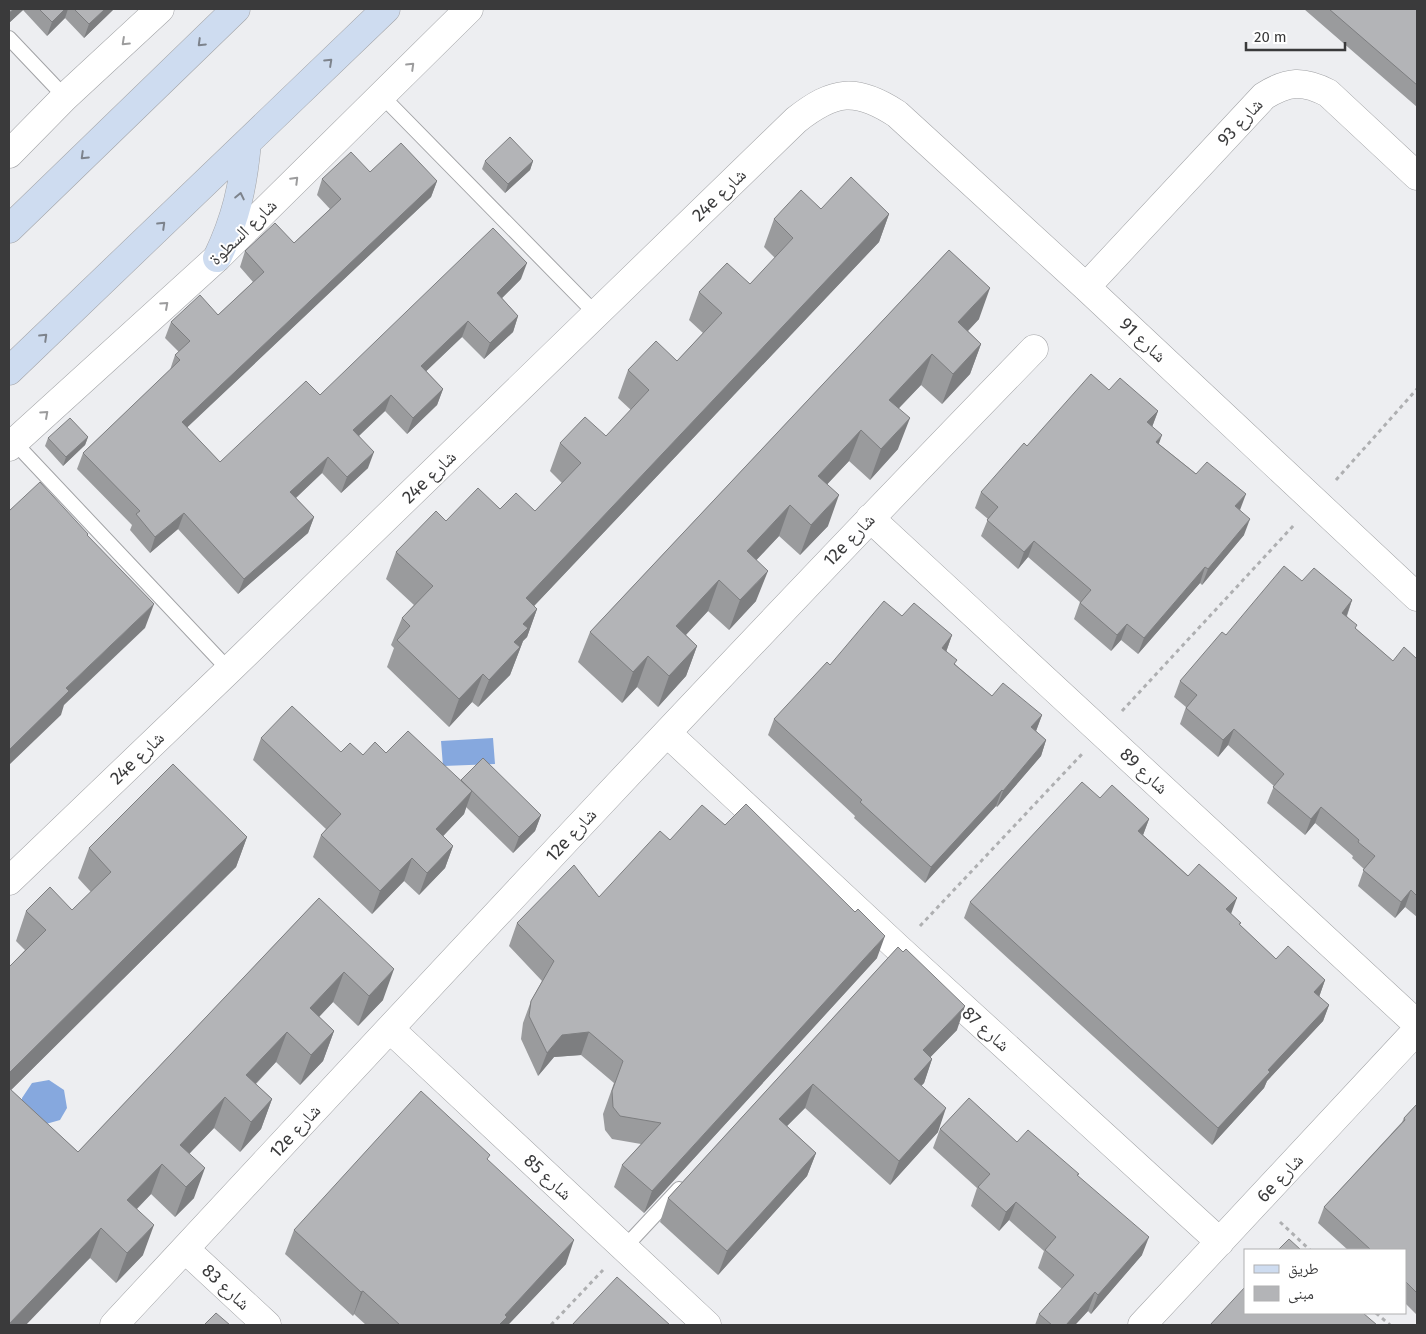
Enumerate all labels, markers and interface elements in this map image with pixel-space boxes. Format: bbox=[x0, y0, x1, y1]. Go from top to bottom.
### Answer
scale bar bbox=[1246, 20, 1345, 52]
text: 20 m bbox=[1254, 28, 1287, 46]
one-way arrow bbox=[121, 36, 130, 45]
one-way arrow bbox=[197, 37, 206, 46]
one-way arrow bbox=[324, 59, 333, 68]
one-way arrow bbox=[405, 63, 414, 72]
street label: شارع 93 bbox=[1212, 94, 1268, 150]
one-way arrow bbox=[81, 150, 90, 159]
street label: 24e شارع bbox=[687, 164, 751, 226]
one-way arrow bbox=[289, 177, 298, 186]
one-way arrow bbox=[234, 191, 245, 200]
street label: شارع السطوة bbox=[204, 194, 282, 270]
one-way arrow bbox=[156, 222, 165, 231]
one-way arrow bbox=[160, 302, 169, 311]
street label: شارع 91 bbox=[1115, 313, 1171, 367]
one-way arrow bbox=[38, 334, 47, 343]
one-way arrow bbox=[39, 411, 48, 420]
street label: 24e شارع bbox=[397, 446, 461, 508]
street label: 12e شارع bbox=[818, 509, 880, 571]
street label: 24e شارع bbox=[105, 727, 169, 789]
street label: شارع 89 bbox=[1115, 743, 1173, 799]
street label: 12e شارع bbox=[541, 804, 601, 866]
street label: شارع 87 bbox=[958, 1002, 1014, 1056]
street label: 12e شارع bbox=[265, 1100, 325, 1162]
street label: شارع 85 bbox=[519, 1149, 577, 1205]
street label: 6e شارع bbox=[1252, 1149, 1308, 1207]
legend bbox=[1244, 1249, 1406, 1314]
street label: شارع 83 bbox=[197, 1259, 255, 1315]
text: طريق bbox=[1288, 1260, 1319, 1279]
text: مبنى bbox=[1288, 1285, 1314, 1304]

